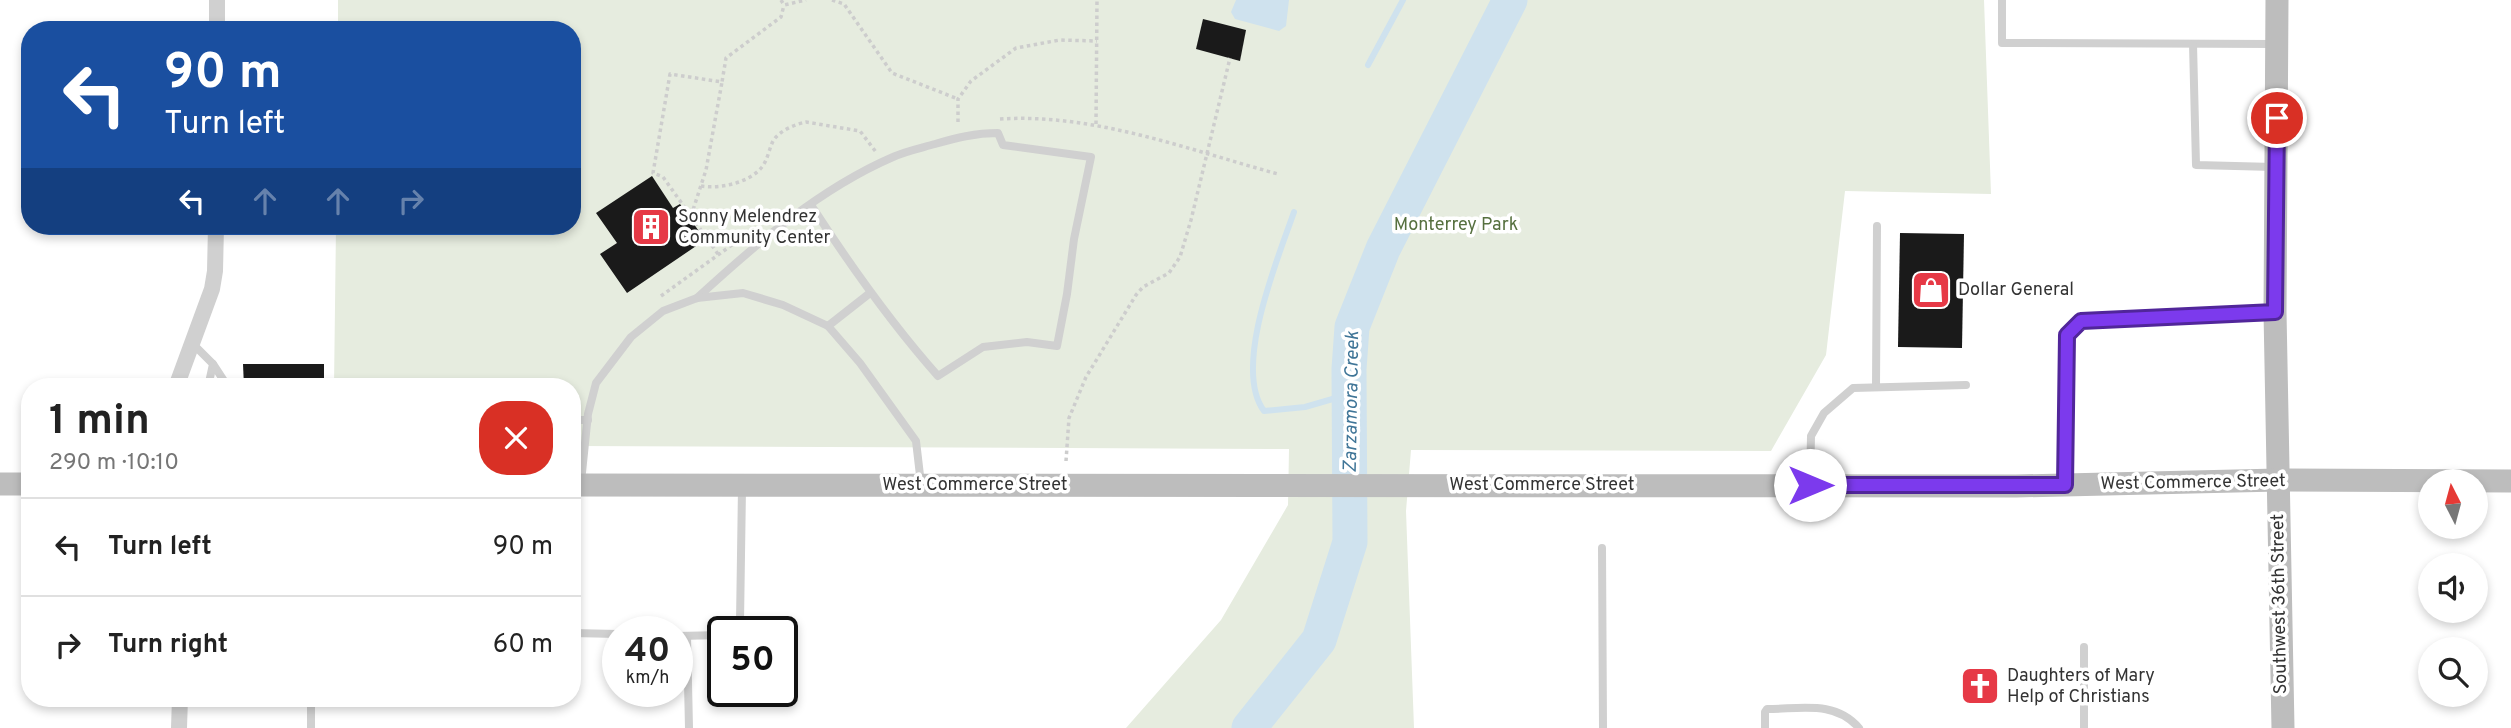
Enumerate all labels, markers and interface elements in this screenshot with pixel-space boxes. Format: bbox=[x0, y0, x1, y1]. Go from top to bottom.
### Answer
text: 90 m bbox=[164, 44, 282, 106]
icon: left bbox=[49, 49, 140, 140]
pin bbox=[2247, 88, 2307, 148]
icon: arrive bbox=[2258, 99, 2296, 137]
text: Turn left bbox=[164, 105, 285, 145]
icon: left bbox=[173, 182, 211, 220]
icon: ahead bbox=[246, 182, 284, 220]
icon: ahead bbox=[319, 182, 357, 220]
icon: right bbox=[392, 182, 430, 220]
building icon: Sonny Melendrez Community Center bbox=[630, 206, 672, 248]
place label: Sonny Melendrez Community Center bbox=[678, 206, 831, 250]
park label: Monterrey Park bbox=[1394, 214, 1518, 237]
shop icon: Dollar General bbox=[1910, 269, 1952, 311]
place label: Dollar General bbox=[1958, 279, 2074, 302]
water label: Zarzamora Creek bbox=[1339, 330, 1365, 473]
text: 1 min bbox=[49, 396, 150, 449]
button: close bbox=[479, 401, 553, 475]
position arrow bbox=[1773, 448, 1847, 522]
text: 290 m · 10:10 bbox=[49, 449, 179, 478]
north arrow bbox=[2418, 469, 2488, 539]
map controls bbox=[2418, 469, 2488, 707]
street label: West Commerce Street bbox=[2100, 470, 2286, 496]
street label: West Commerce Street bbox=[882, 474, 1068, 497]
street label: West Commerce Street bbox=[1449, 474, 1635, 497]
street label: Southwest 36th Street bbox=[2267, 514, 2293, 694]
icon: left bbox=[49, 528, 87, 566]
text: Turn left bbox=[108, 531, 212, 564]
text: 90 m bbox=[493, 531, 553, 564]
button: sound bbox=[2418, 553, 2488, 623]
speed limit sign: 50 bbox=[707, 616, 798, 707]
icon: right bbox=[49, 626, 87, 664]
text: Turn right bbox=[108, 629, 228, 662]
text: 60 m bbox=[493, 629, 553, 662]
text: 40 bbox=[625, 630, 670, 674]
button: search bbox=[2418, 637, 2488, 707]
church icon: Daughters of Mary Help of Christians bbox=[1959, 665, 2001, 707]
place label: Daughters of Mary Help of Christians bbox=[2007, 665, 2155, 709]
text: km/h bbox=[626, 667, 669, 690]

